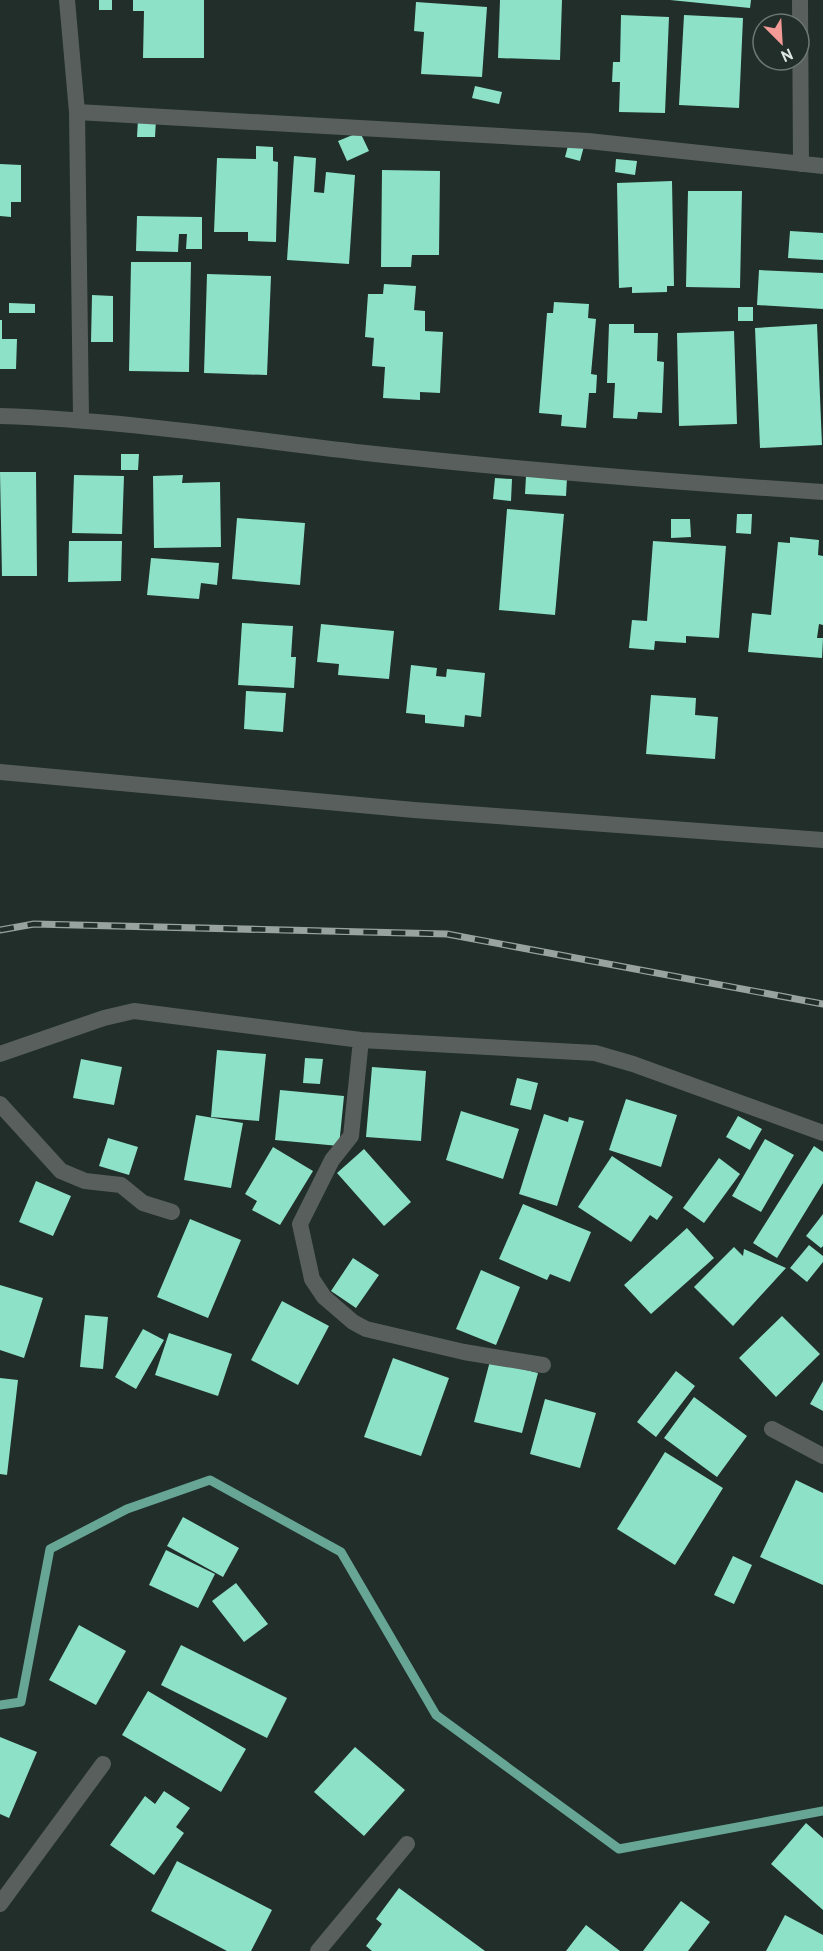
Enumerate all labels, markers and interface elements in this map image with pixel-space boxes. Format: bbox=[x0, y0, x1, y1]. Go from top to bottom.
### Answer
north arrow bbox=[751, 12, 811, 72]
text: N bbox=[778, 44, 796, 67]

